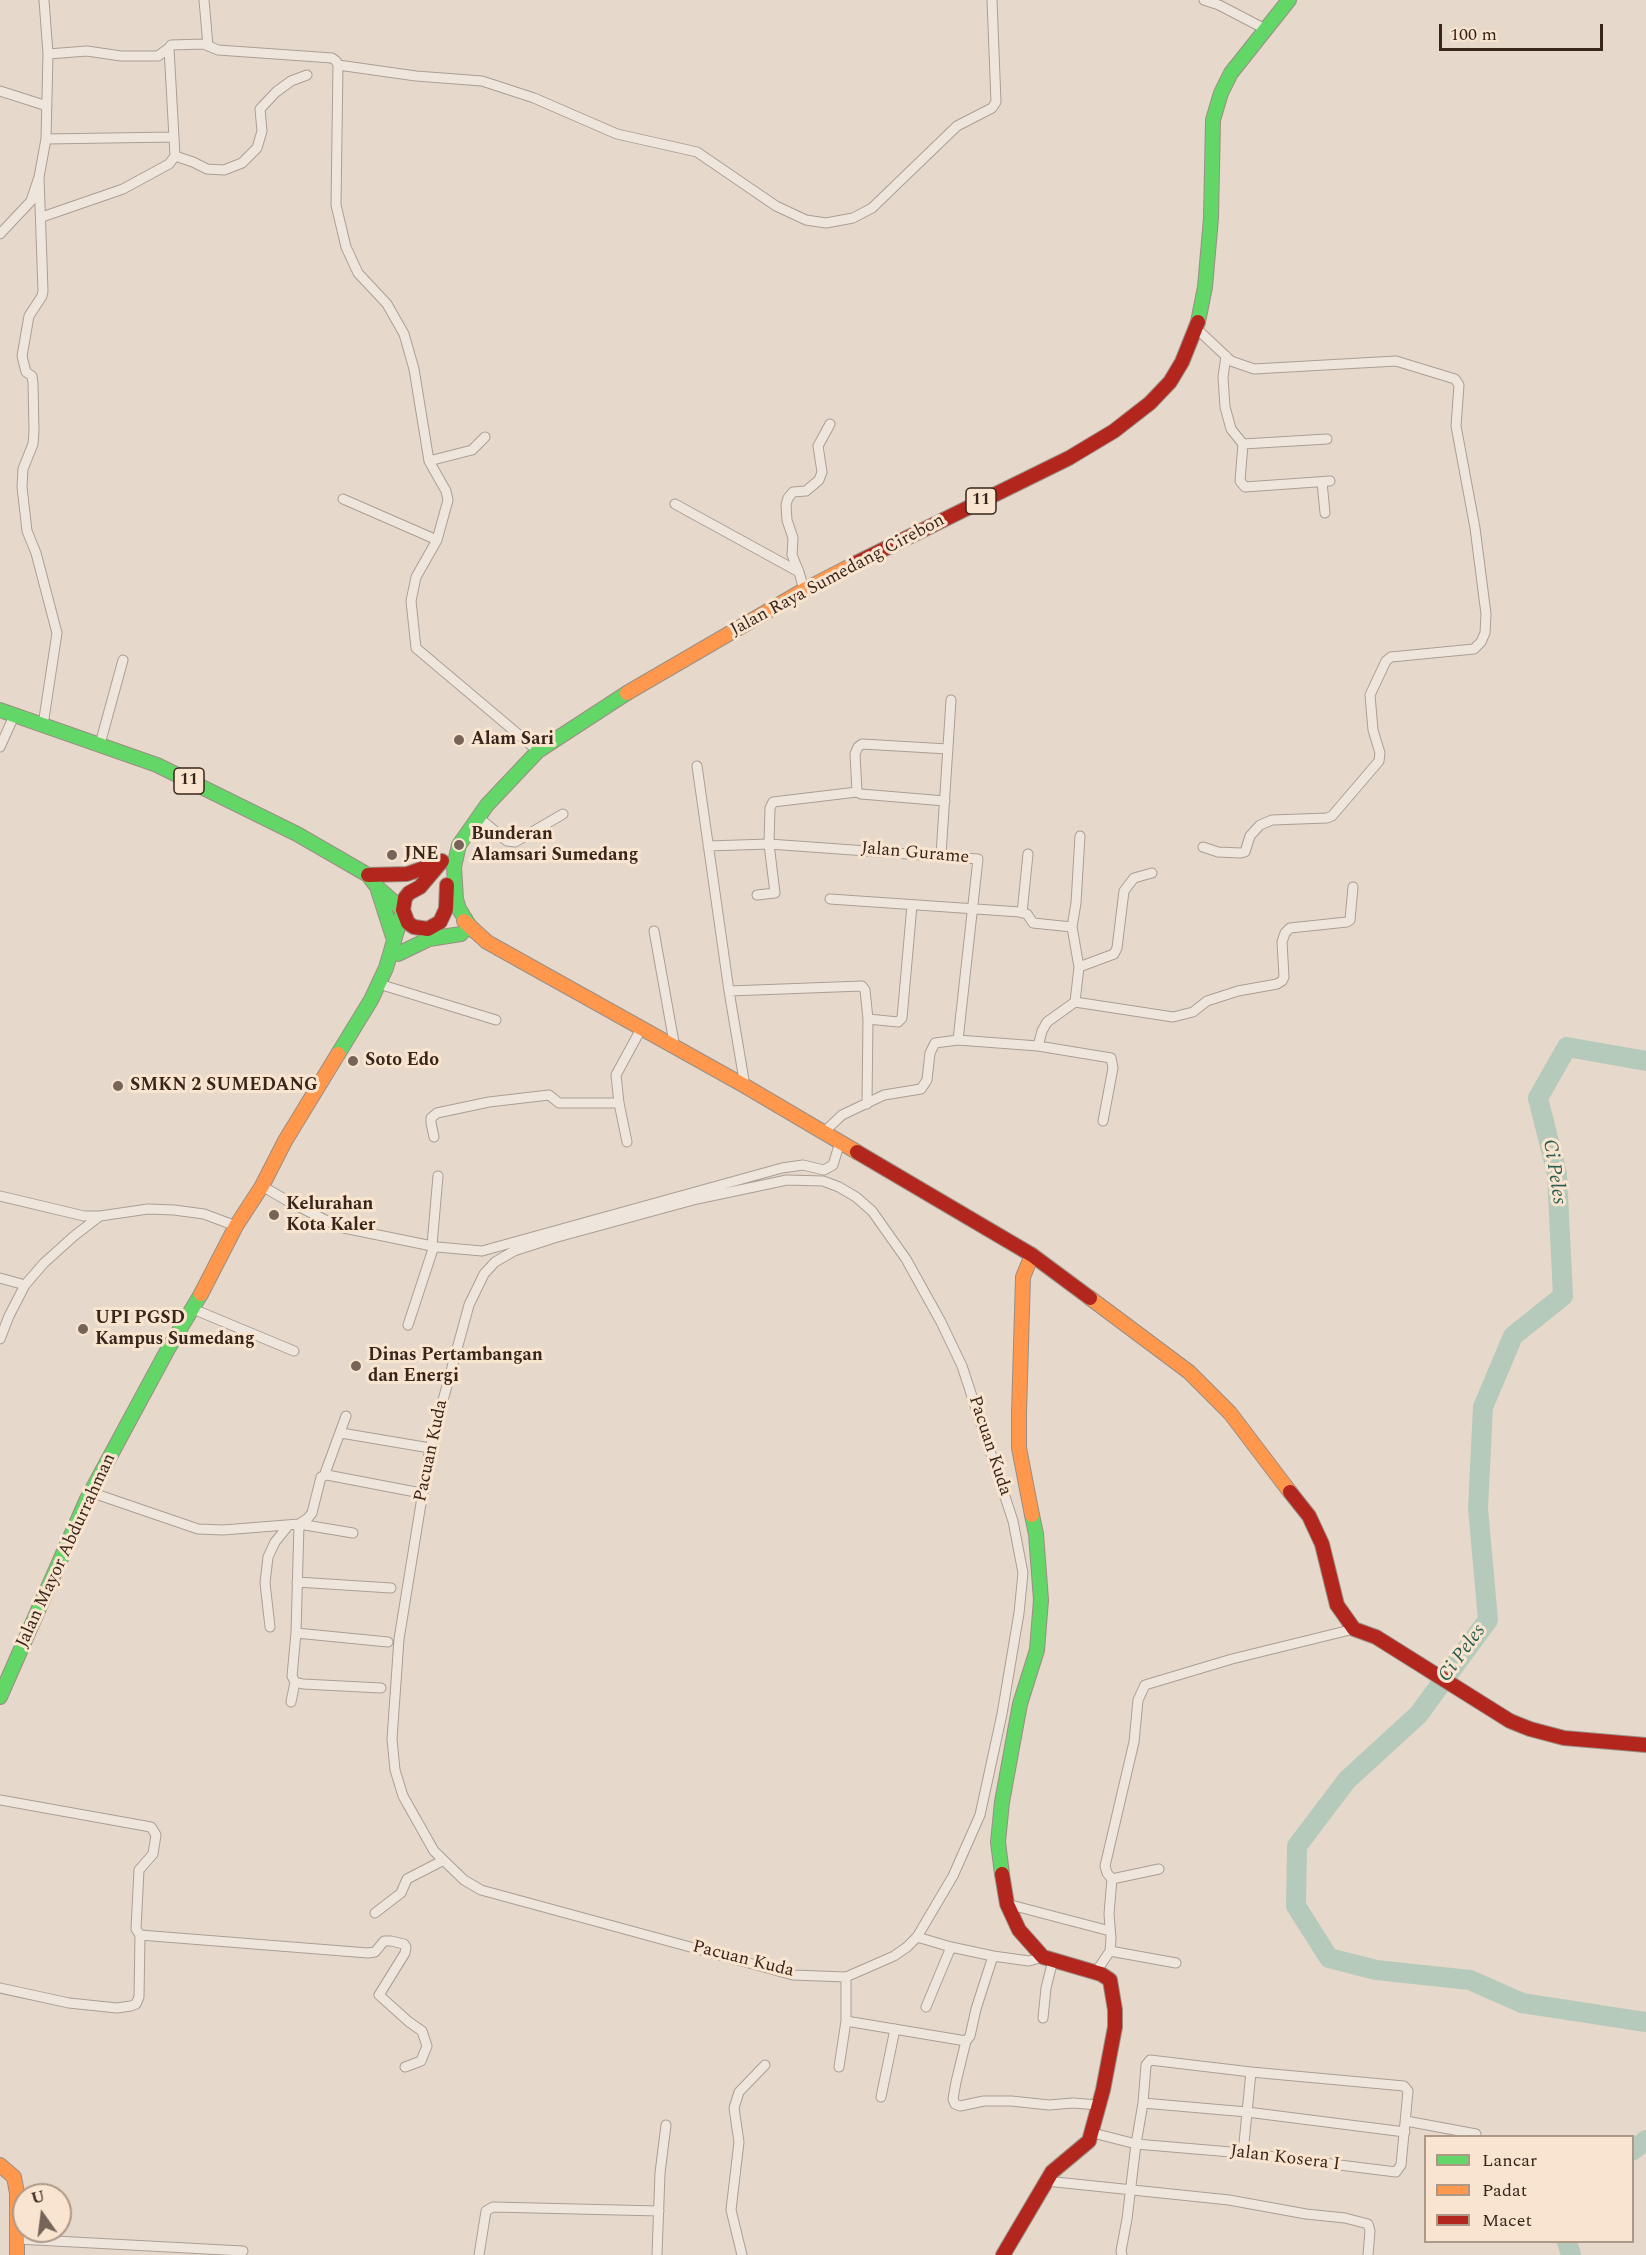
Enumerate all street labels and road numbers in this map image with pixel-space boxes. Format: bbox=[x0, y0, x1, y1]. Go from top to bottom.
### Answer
road number: 11 bbox=[966, 488, 996, 514]
street label: Jalan Raya Sumedang Cirebon bbox=[727, 510, 949, 642]
road number: 11 bbox=[174, 768, 204, 794]
street label: Jalan Gurame bbox=[860, 839, 970, 869]
street label: Pacuan Kuda bbox=[963, 1393, 1015, 1499]
street label: Pacuan Kuda bbox=[411, 1398, 453, 1504]
street label: Jalan Mayor Abdurrahman bbox=[12, 1450, 122, 1652]
street label: Pacuan Kuda bbox=[690, 1937, 796, 1983]
street label: Jalan Kosera I bbox=[1229, 2142, 1341, 2176]

